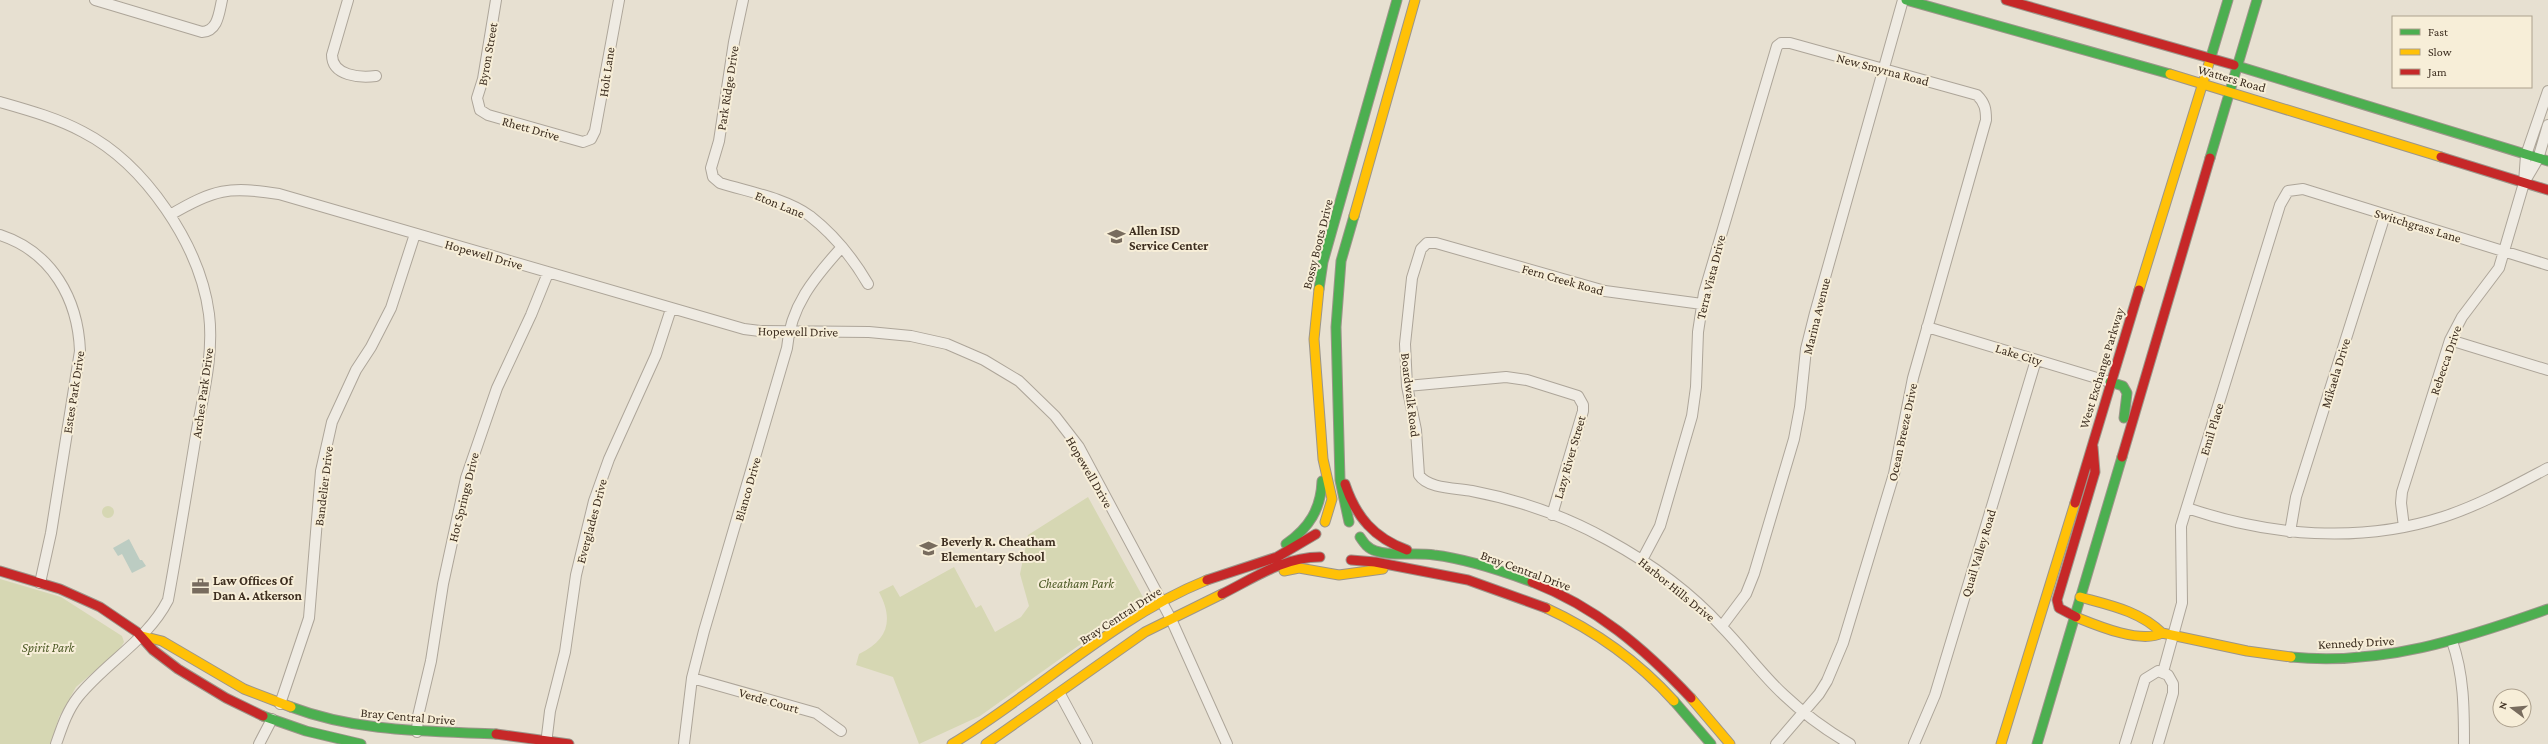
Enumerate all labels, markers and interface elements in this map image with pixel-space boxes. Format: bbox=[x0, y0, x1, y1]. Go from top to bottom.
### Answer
legend bbox=[2392, 16, 2532, 88]
street label: Byron Street bbox=[475, 21, 501, 87]
text: Fast bbox=[2428, 25, 2449, 39]
street label: Park Ridge Drive bbox=[713, 44, 742, 132]
text: Slow bbox=[2428, 45, 2452, 59]
street label: Holt Lane bbox=[596, 46, 617, 98]
street label: New Smyrna Road bbox=[1835, 50, 1931, 89]
street label: Watters Road bbox=[2196, 62, 2268, 95]
text: Jam bbox=[2427, 65, 2447, 79]
street label: Rhett Drive bbox=[500, 113, 562, 144]
street label: Eton Lane bbox=[753, 188, 807, 221]
street label: Bossy Boots Drive bbox=[1299, 197, 1336, 291]
street label: Switchgrass Lane bbox=[2373, 205, 2463, 246]
place label: Allen ISD Service Center bbox=[1128, 223, 1209, 253]
school or university icon: Allen ISD Service Center bbox=[1106, 227, 1126, 247]
street label: Terra Vista Drive bbox=[1693, 233, 1728, 321]
street label: Hopewell Drive bbox=[443, 236, 525, 273]
street label: Fern Creek Road bbox=[1520, 261, 1606, 298]
street label: Marina Avenue bbox=[1800, 276, 1833, 356]
street label: West Exchange Parkway bbox=[2076, 305, 2127, 430]
street label: Hopewell Drive bbox=[758, 323, 838, 340]
street label: Rebecca Drive bbox=[2427, 323, 2464, 397]
street label: Mikaela Drive bbox=[2318, 336, 2353, 410]
street label: Lake City bbox=[1994, 340, 2045, 369]
street label: Arches Park Drive bbox=[189, 347, 216, 439]
street label: Estes Park Drive bbox=[60, 349, 87, 434]
street label: Boardwalk Road bbox=[1398, 352, 1423, 438]
street label: Ocean Breeze Drive bbox=[1885, 381, 1920, 483]
street label: Emil Place bbox=[2196, 401, 2227, 457]
street label: Lazy River Street bbox=[1550, 413, 1589, 501]
street label: Hopewell Drive bbox=[1063, 434, 1116, 511]
street label: Bandelier Drive bbox=[311, 445, 336, 527]
street label: Hot Springs Drive bbox=[445, 451, 482, 543]
street label: Blanco Drive bbox=[731, 455, 764, 523]
street label: Everglades Drive bbox=[573, 477, 610, 565]
street label: Quail Valley Road bbox=[1958, 507, 1999, 599]
place label: Beverly R. Cheatham Elementary School bbox=[941, 534, 1056, 564]
school or university icon: Beverly R. Cheatham Elementary School bbox=[918, 538, 938, 558]
street label: Bray Central Drive bbox=[1479, 547, 1573, 594]
street label: Harbor Hills Drive bbox=[1635, 554, 1718, 625]
place label: Law Offices Of Dan A. Atkerson bbox=[213, 573, 303, 603]
park label: Cheatham Park bbox=[1038, 576, 1115, 591]
office icon: Law Offices Of Dan A. Atkerson bbox=[190, 577, 210, 597]
street label: Bray Central Drive bbox=[1076, 583, 1164, 648]
street label: Kennedy Drive bbox=[2318, 633, 2395, 652]
park label: Spirit Park bbox=[22, 640, 76, 655]
street label: Verde Court bbox=[737, 685, 801, 716]
north arrow bbox=[2492, 688, 2532, 728]
text: N bbox=[2496, 700, 2509, 711]
street label: Bray Central Drive bbox=[360, 705, 456, 728]

